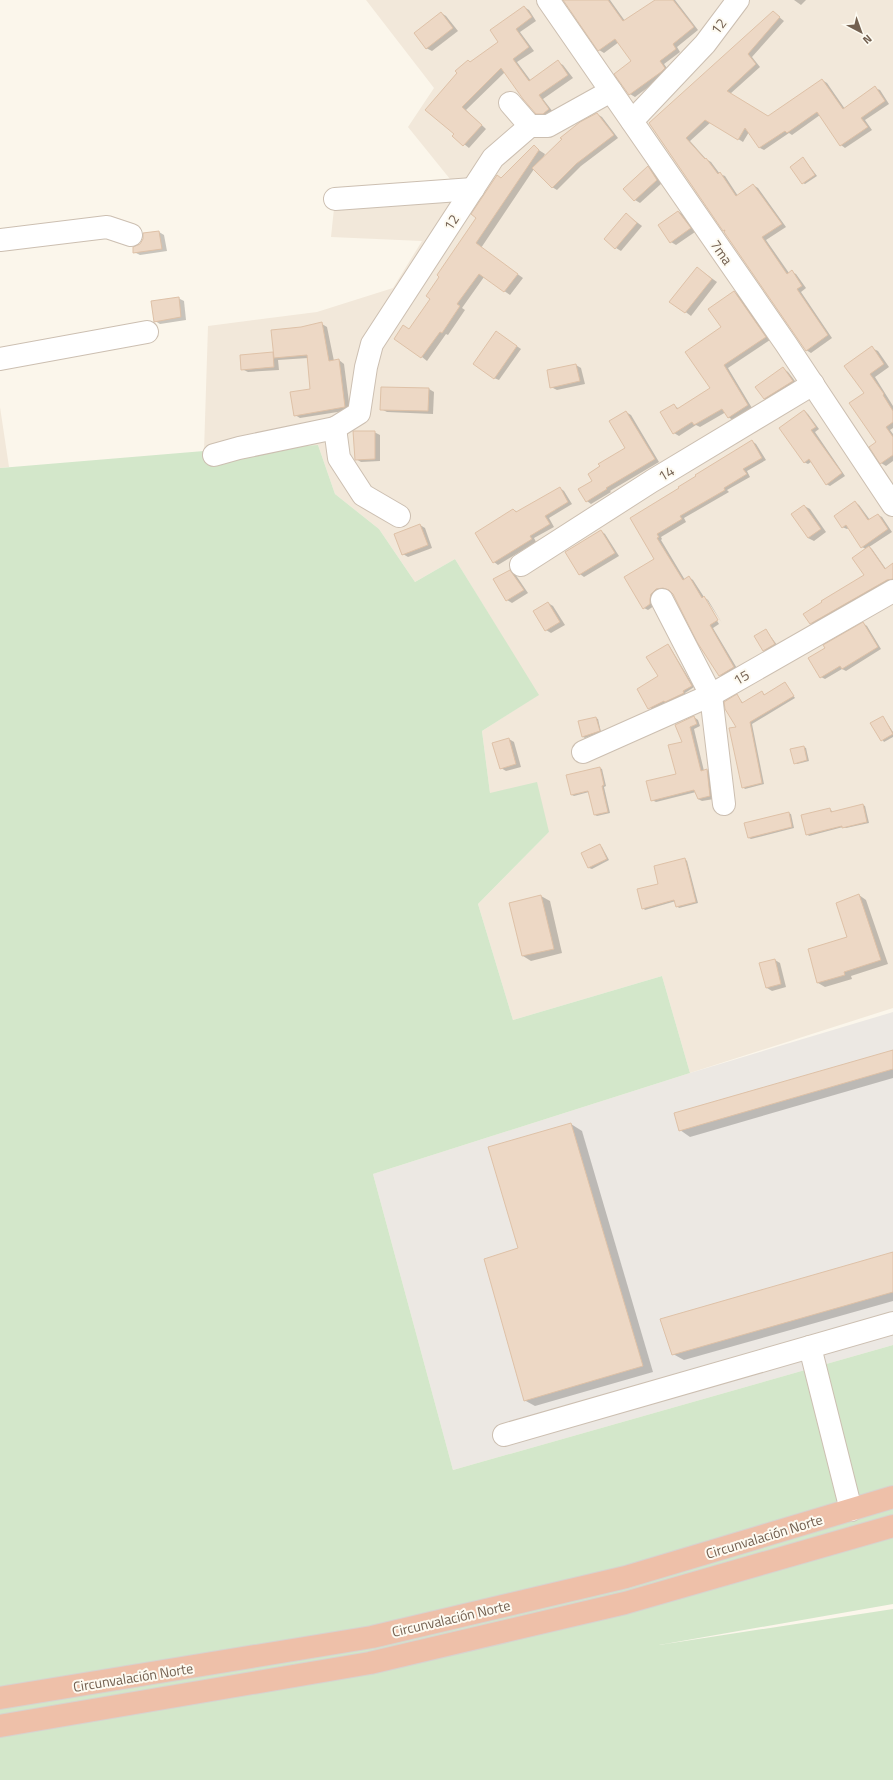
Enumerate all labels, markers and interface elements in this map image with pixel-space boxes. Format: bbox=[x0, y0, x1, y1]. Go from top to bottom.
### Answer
north arrow bbox=[841, 12, 881, 52]
street label: 12 bbox=[705, 13, 731, 39]
text: N bbox=[859, 31, 876, 48]
street label: 12 bbox=[438, 210, 464, 234]
street label: 7ma bbox=[706, 235, 738, 269]
street label: 14 bbox=[654, 460, 678, 486]
street label: 15 bbox=[729, 664, 753, 690]
street label: Circunvalación Norte bbox=[703, 1508, 825, 1564]
street label: Circunvalación Norte bbox=[390, 1594, 512, 1642]
street label: Circunvalación Norte bbox=[72, 1657, 194, 1697]

